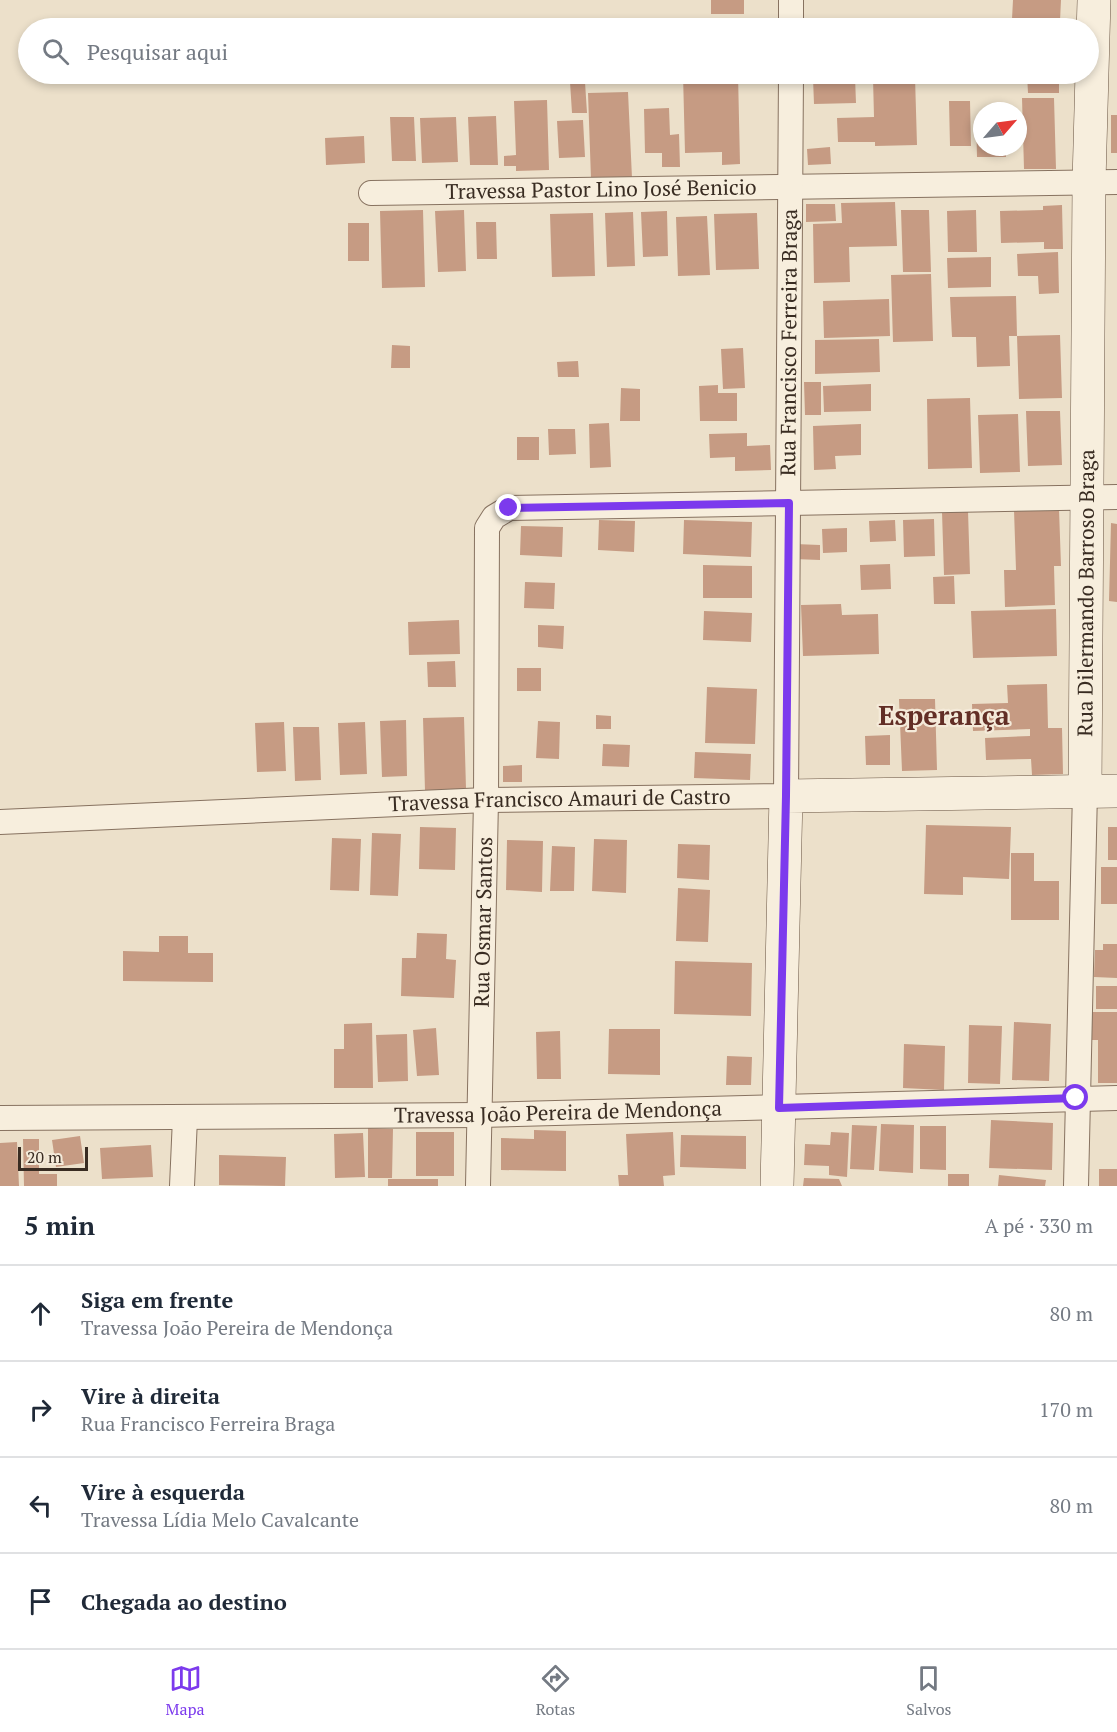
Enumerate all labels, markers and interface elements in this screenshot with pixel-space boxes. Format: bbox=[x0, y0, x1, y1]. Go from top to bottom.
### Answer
search box bbox=[18, 18, 1099, 84]
icon: search bbox=[39, 35, 72, 68]
text: Pesquisar aqui bbox=[87, 37, 228, 66]
north arrow bbox=[973, 102, 1027, 156]
street label: Travessa Pastor Lino José Benicio bbox=[445, 172, 757, 205]
street label: Rua Francisco Ferreira Braga bbox=[773, 208, 803, 476]
street label: Rua Dilermando Barroso Braga bbox=[1070, 449, 1100, 737]
route end bbox=[495, 494, 521, 520]
district label: Esperança bbox=[878, 697, 1010, 733]
street label: Travessa Francisco Amauri de Castro bbox=[388, 782, 731, 817]
street label: Rua Osmar Santos bbox=[467, 836, 498, 1008]
route start bbox=[1062, 1084, 1088, 1110]
street label: Travessa João Pereira de Mendonça bbox=[394, 1094, 723, 1129]
scale bar bbox=[18, 1144, 88, 1172]
text: 20 m bbox=[27, 1146, 62, 1168]
text: 5 min bbox=[24, 1208, 95, 1242]
text: A pé · 330 m bbox=[985, 1212, 1093, 1239]
text: Siga em frente bbox=[81, 1285, 233, 1314]
icon: ahead bbox=[24, 1297, 57, 1330]
text: 80 m bbox=[1050, 1300, 1093, 1327]
text: Travessa João Pereira de Mendonça bbox=[81, 1314, 393, 1341]
text: Vire à direita bbox=[81, 1381, 220, 1410]
icon: right bbox=[24, 1393, 57, 1426]
text: 170 m bbox=[1039, 1396, 1093, 1423]
text: Rua Francisco Ferreira Braga bbox=[81, 1410, 335, 1437]
text: Vire à esquerda bbox=[81, 1477, 245, 1506]
icon: left bbox=[24, 1489, 57, 1522]
text: 80 m bbox=[1050, 1492, 1093, 1519]
text: Travessa Lídia Melo Cavalcante bbox=[81, 1506, 359, 1533]
icon: arrive bbox=[24, 1585, 57, 1618]
text: Chegada ao destino bbox=[81, 1587, 287, 1616]
tab: Mapa bbox=[166, 1662, 205, 1720]
tab: Rotas bbox=[536, 1662, 575, 1720]
tab: Salvos bbox=[906, 1662, 951, 1720]

